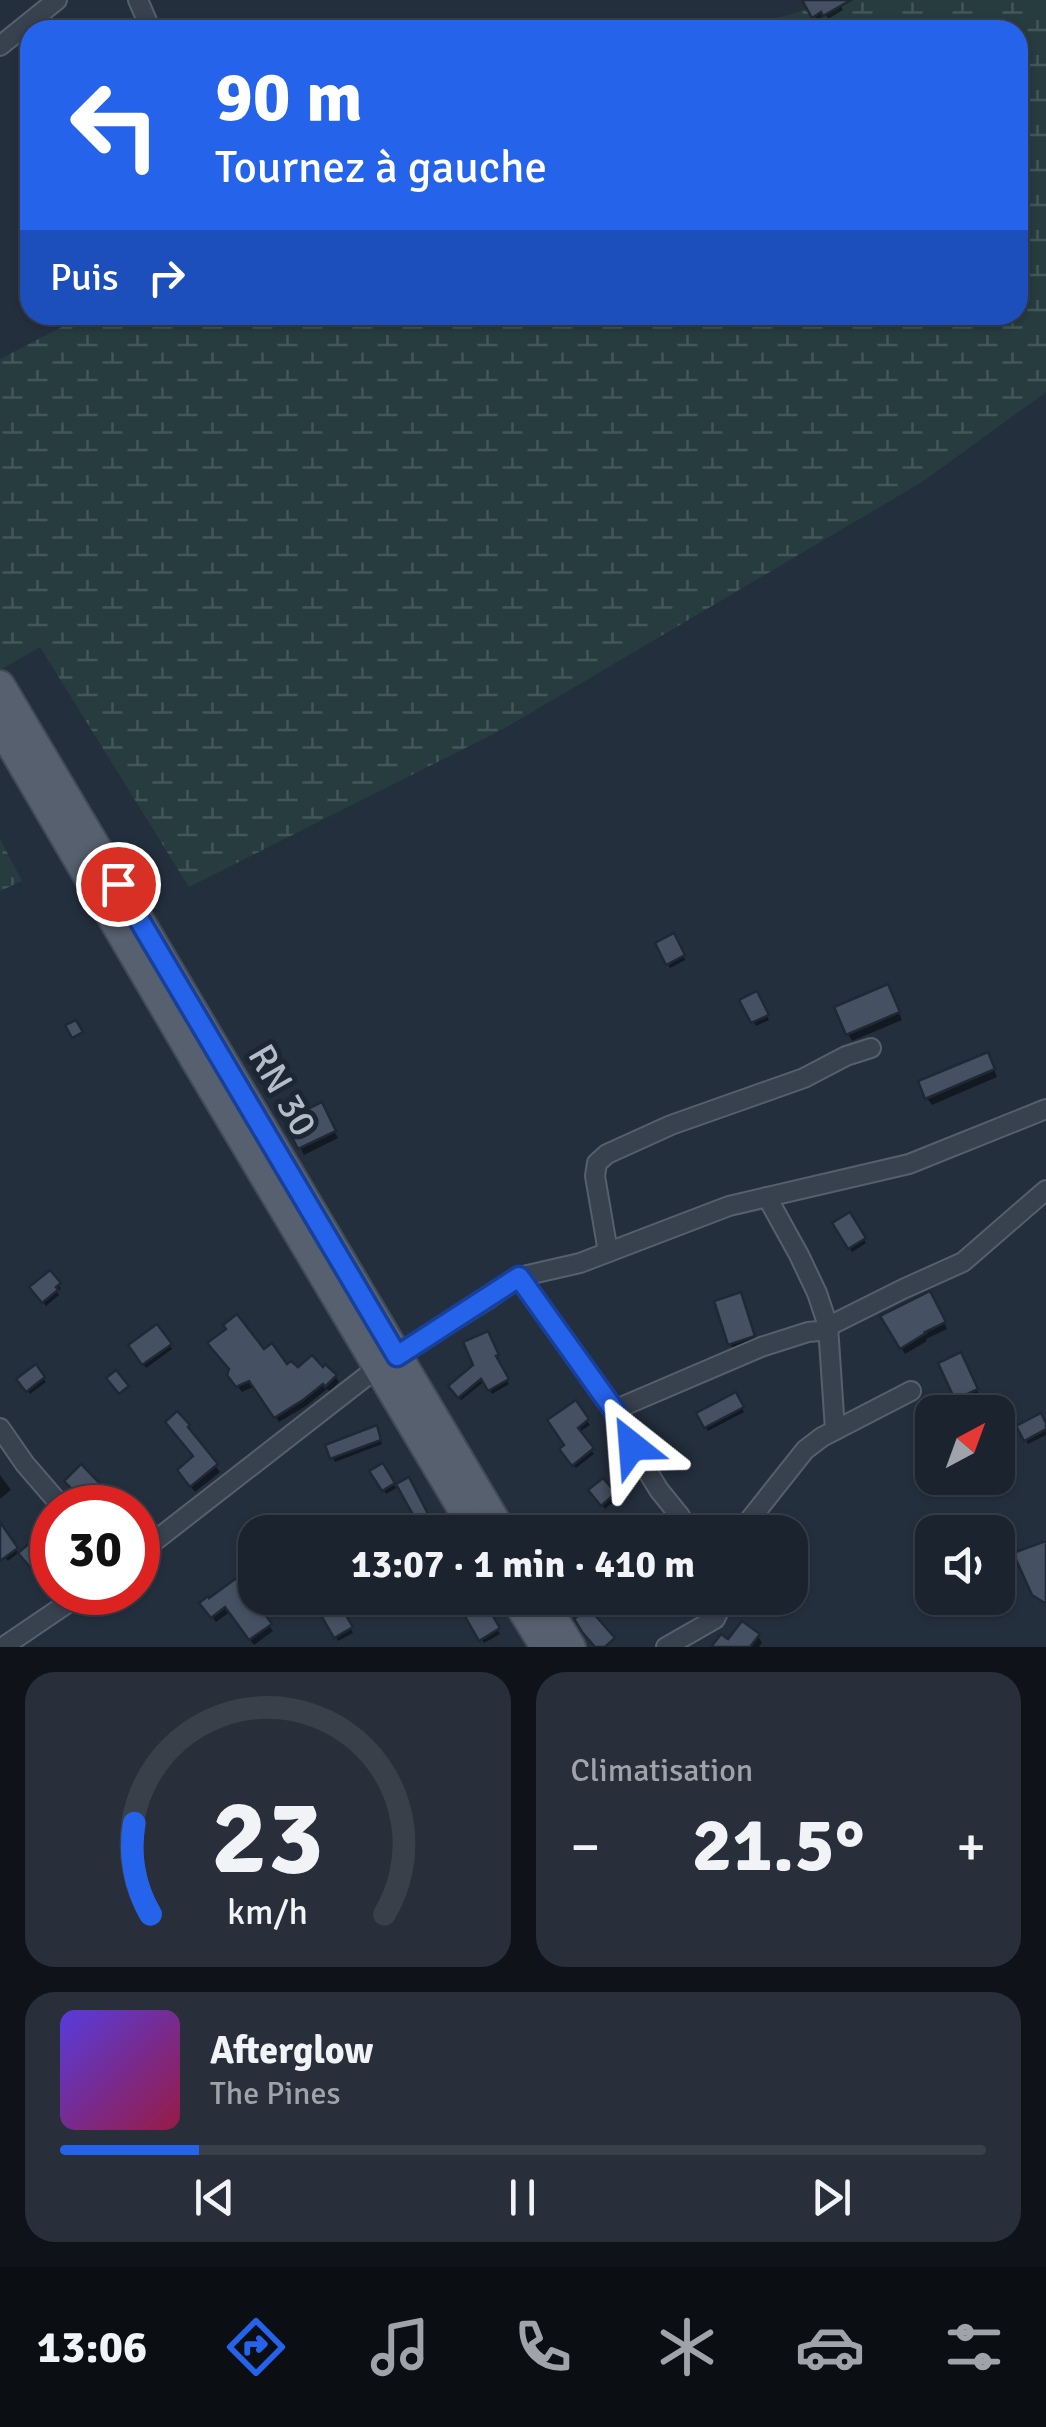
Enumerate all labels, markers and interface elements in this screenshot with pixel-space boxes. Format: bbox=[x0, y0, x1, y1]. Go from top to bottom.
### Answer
text: 90 m bbox=[215, 54, 363, 140]
icon: left bbox=[50, 60, 180, 190]
text: Tournez à gauche bbox=[215, 140, 547, 195]
icon: right bbox=[139, 250, 194, 305]
text: Puis bbox=[50, 254, 119, 301]
pin bbox=[76, 842, 161, 927]
icon: arrive bbox=[91, 857, 146, 912]
street label: RN 30 bbox=[238, 1036, 327, 1144]
position arrow bbox=[580, 1394, 684, 1498]
north arrow bbox=[915, 1395, 1015, 1495]
map controls bbox=[915, 1395, 1015, 1615]
speed limit sign: 30 bbox=[30, 1485, 160, 1615]
button: sound bbox=[915, 1515, 1015, 1615]
text: 13:07 · 1 min · 410 m bbox=[351, 1541, 695, 1588]
text: Climatisation bbox=[571, 1751, 753, 1790]
text: 23 bbox=[212, 1774, 324, 1902]
text: 21.5° bbox=[692, 1799, 865, 1892]
text: − bbox=[571, 1813, 600, 1881]
text: + bbox=[956, 1813, 986, 1881]
text: km/h bbox=[227, 1890, 308, 1934]
text: Afterglow bbox=[210, 2027, 373, 2074]
text: The Pines bbox=[210, 2074, 341, 2113]
icon: previous bbox=[187, 2170, 242, 2225]
icon: pause bbox=[495, 2170, 550, 2225]
icon: next bbox=[804, 2170, 859, 2225]
icon: directions bbox=[221, 2312, 291, 2382]
icon: music bbox=[365, 2312, 435, 2382]
icon: phone bbox=[508, 2312, 578, 2382]
icon: climate bbox=[652, 2312, 722, 2382]
icon: car bbox=[795, 2312, 865, 2382]
icon: filters bbox=[939, 2312, 1009, 2382]
text: 13:06 bbox=[37, 2320, 147, 2375]

